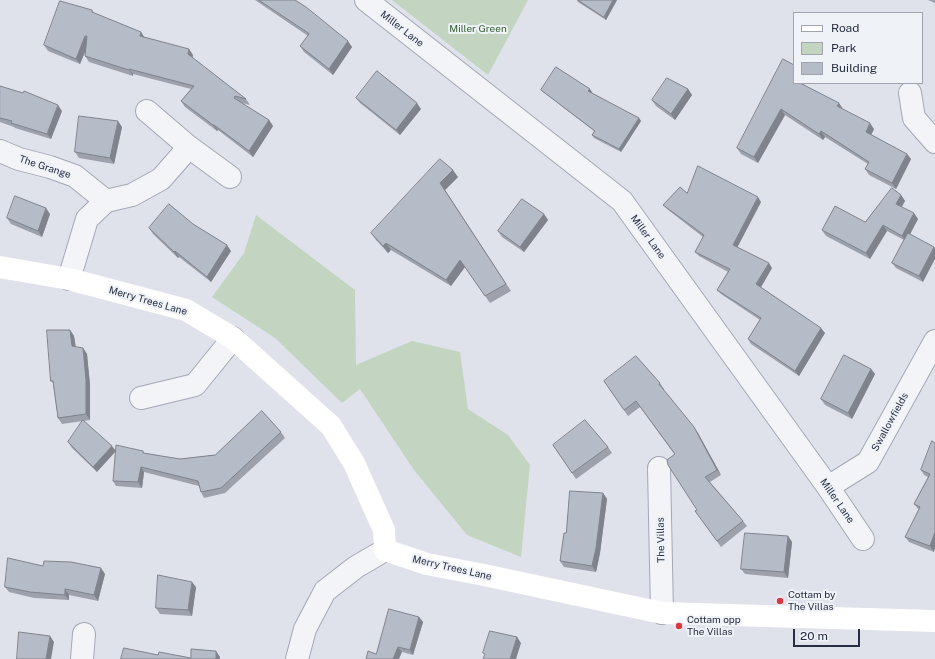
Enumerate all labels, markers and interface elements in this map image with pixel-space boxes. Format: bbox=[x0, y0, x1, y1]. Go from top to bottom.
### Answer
street label: Miller Lane bbox=[378, 8, 426, 50]
legend bbox=[793, 12, 923, 84]
text: Road bbox=[831, 21, 859, 35]
park label: Miller Green bbox=[449, 23, 507, 35]
text: Park bbox=[831, 41, 857, 55]
text: Building bbox=[831, 61, 877, 75]
street label: The Grange bbox=[18, 153, 72, 181]
street label: Miller Lane bbox=[628, 213, 668, 261]
street label: Merry Trees Lane bbox=[107, 284, 189, 318]
street label: Swallowfields bbox=[869, 391, 911, 453]
street label: Miller Lane bbox=[817, 476, 857, 526]
street label: The Villas bbox=[655, 517, 667, 563]
street label: Merry Trees Lane bbox=[411, 553, 493, 583]
place label: Cottam by The Villas bbox=[788, 589, 835, 612]
marker: Cottam by The Villas bbox=[775, 596, 785, 606]
place label: Cottam opp The Villas bbox=[687, 614, 741, 638]
marker: Cottam opp The Villas bbox=[674, 621, 684, 631]
scale bar bbox=[795, 621, 862, 647]
text: 20 m bbox=[800, 629, 828, 643]

